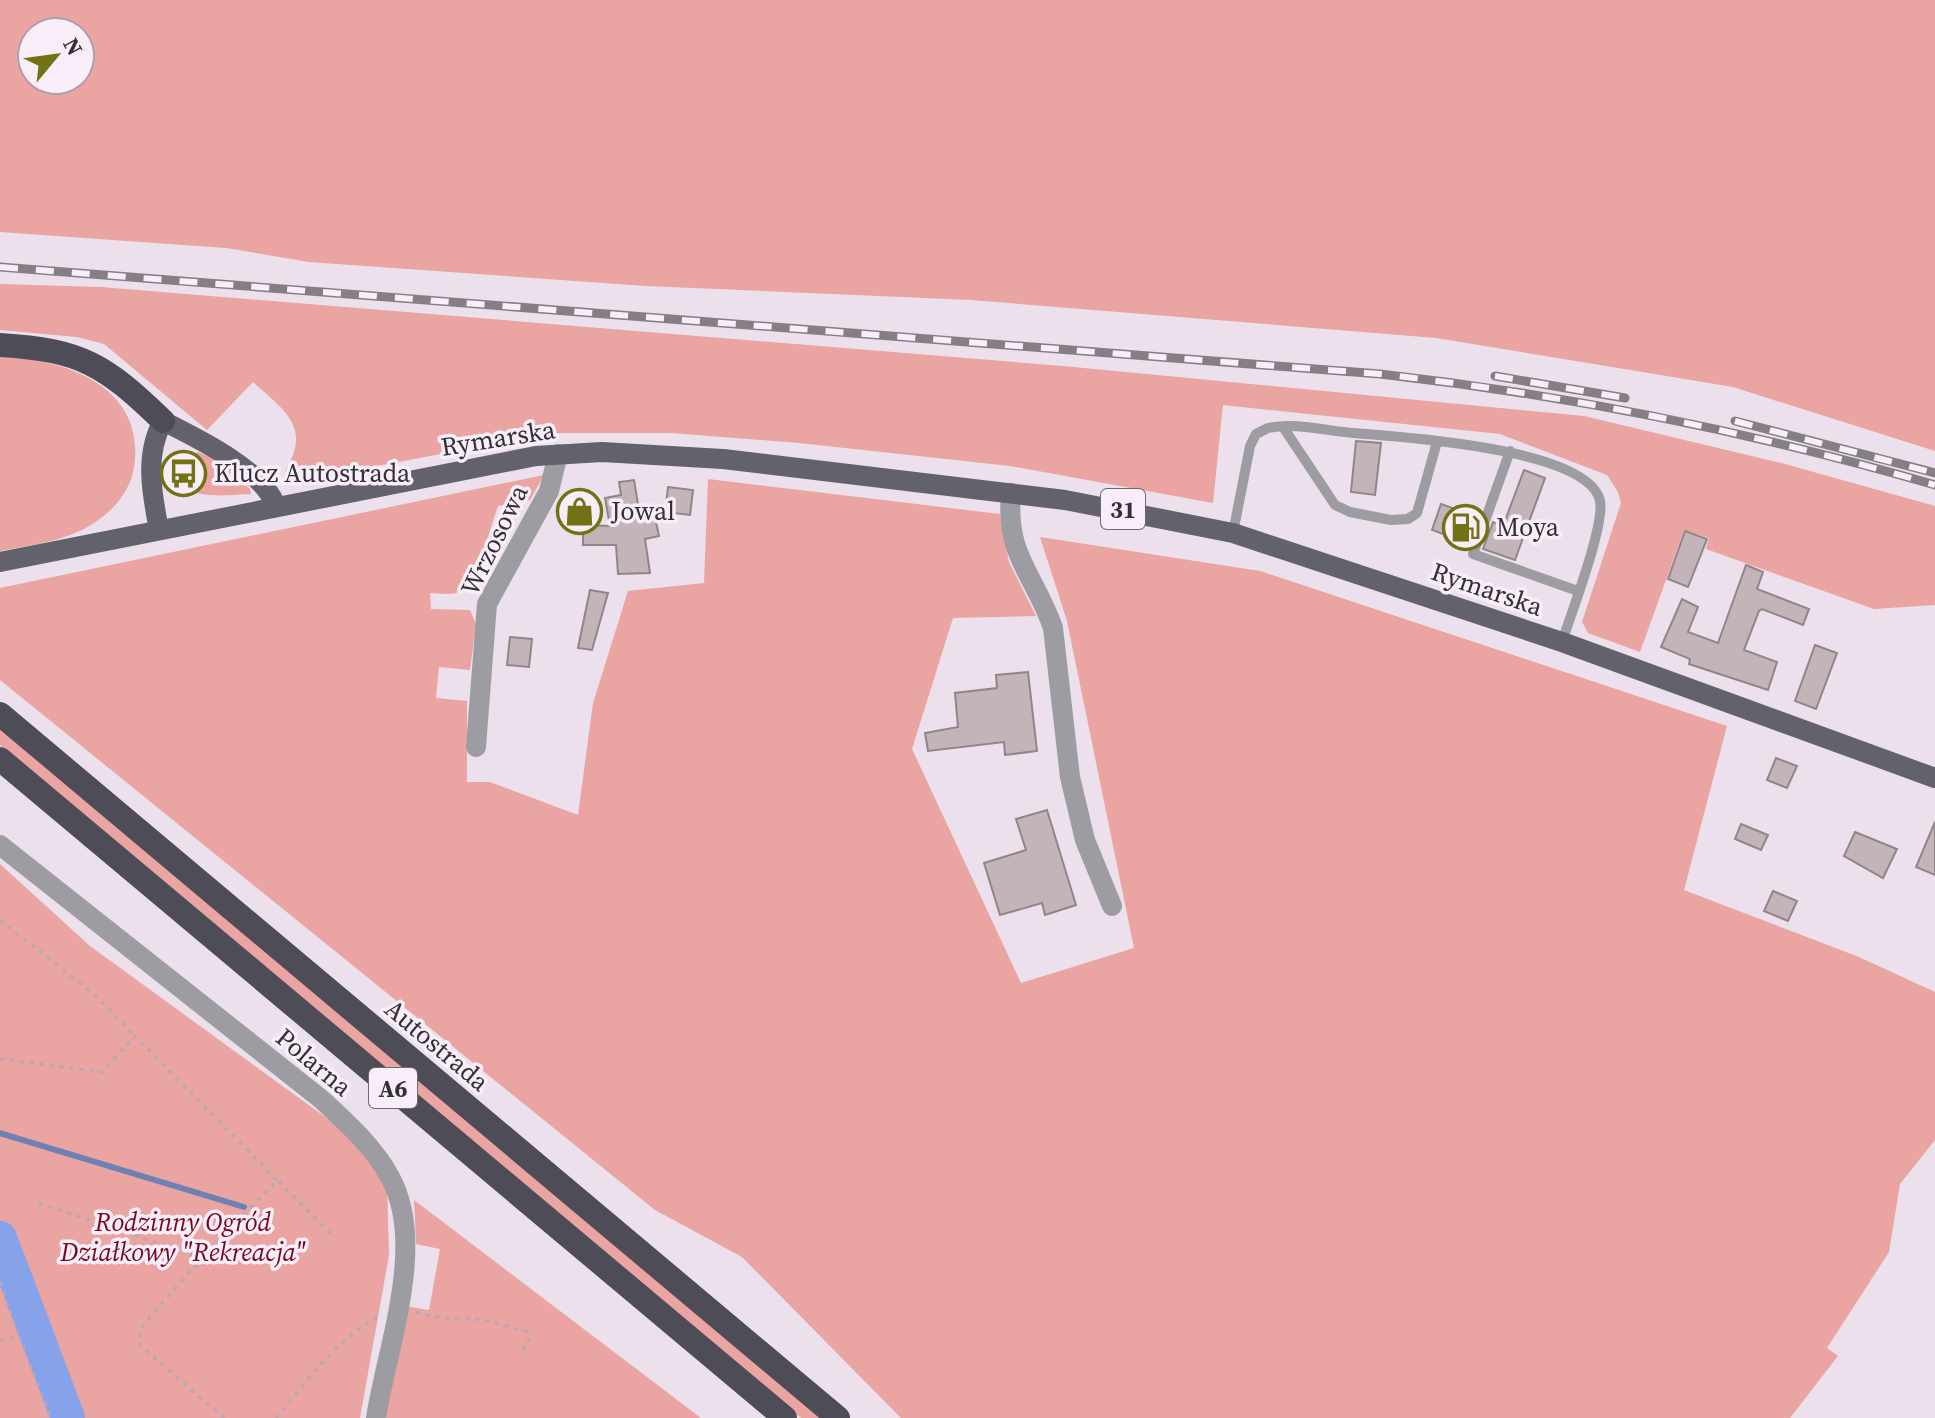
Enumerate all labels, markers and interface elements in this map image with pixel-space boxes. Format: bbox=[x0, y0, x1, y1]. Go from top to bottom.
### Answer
north arrow bbox=[16, 16, 96, 96]
text: N bbox=[56, 32, 90, 61]
street label: Rymarska bbox=[438, 411, 559, 465]
bus stop icon: Klucz Autostrada bbox=[159, 449, 207, 497]
place label: Klucz Autostrada bbox=[214, 455, 411, 491]
street label: Wrzosowa bbox=[452, 478, 537, 601]
shop icon: Jowal bbox=[556, 487, 604, 535]
road number: 31 bbox=[1101, 489, 1145, 529]
place label: Jowal bbox=[610, 493, 675, 529]
fuel station icon: Moya bbox=[1441, 503, 1489, 551]
place label: Moya bbox=[1496, 509, 1560, 545]
street label: Rymarska bbox=[1427, 553, 1548, 625]
street label: Autostrada bbox=[377, 991, 497, 1100]
street label: Polarna bbox=[268, 1019, 360, 1105]
road number: A6 bbox=[369, 1068, 417, 1108]
park label: Rodzinny Ogród Działkowy "Rekreacja" bbox=[59, 1204, 306, 1270]

